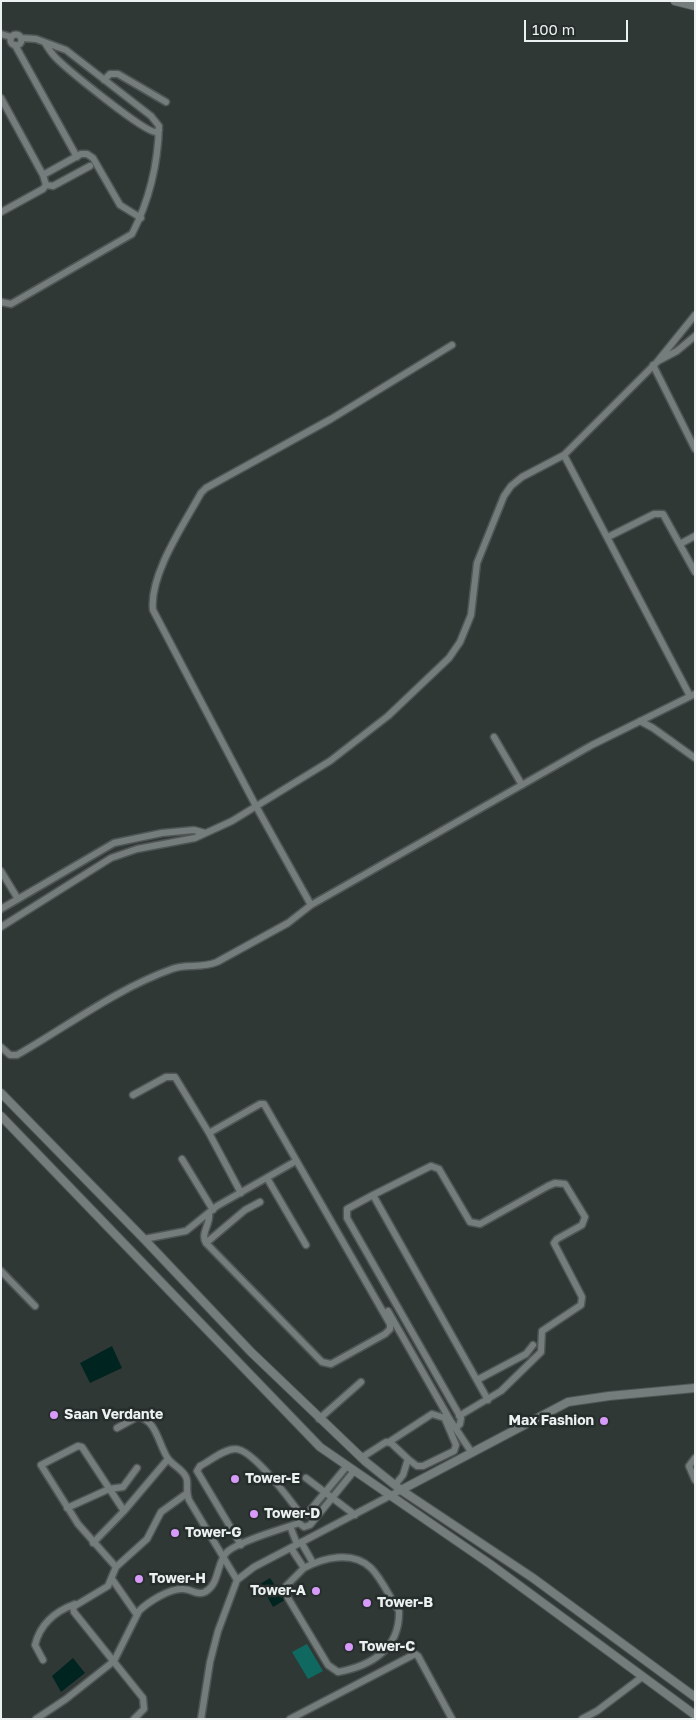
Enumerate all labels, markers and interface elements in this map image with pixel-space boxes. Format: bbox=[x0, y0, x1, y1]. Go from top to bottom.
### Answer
scale bar bbox=[526, 10, 630, 42]
text: 100 m bbox=[532, 20, 575, 38]
place label: Saan Verdante bbox=[64, 1407, 163, 1423]
marker: Saan Verdante bbox=[48, 1409, 60, 1421]
place label: Max Fashion bbox=[509, 1413, 594, 1429]
marker: Max Fashion bbox=[598, 1415, 610, 1427]
place label: Tower-E bbox=[245, 1471, 300, 1487]
marker: Tower-E bbox=[229, 1473, 241, 1485]
place label: Tower-D bbox=[264, 1506, 320, 1522]
marker: Tower-D bbox=[248, 1508, 260, 1520]
place label: Tower-G bbox=[185, 1525, 241, 1541]
marker: Tower-G bbox=[169, 1527, 181, 1539]
place label: Tower-H bbox=[149, 1571, 206, 1587]
marker: Tower-H bbox=[133, 1573, 145, 1585]
place label: Tower-A bbox=[250, 1583, 306, 1599]
marker: Tower-A bbox=[310, 1585, 322, 1597]
place label: Tower-B bbox=[377, 1595, 433, 1611]
marker: Tower-B bbox=[361, 1597, 373, 1609]
place label: Tower-C bbox=[359, 1639, 415, 1655]
marker: Tower-C bbox=[343, 1641, 355, 1653]

